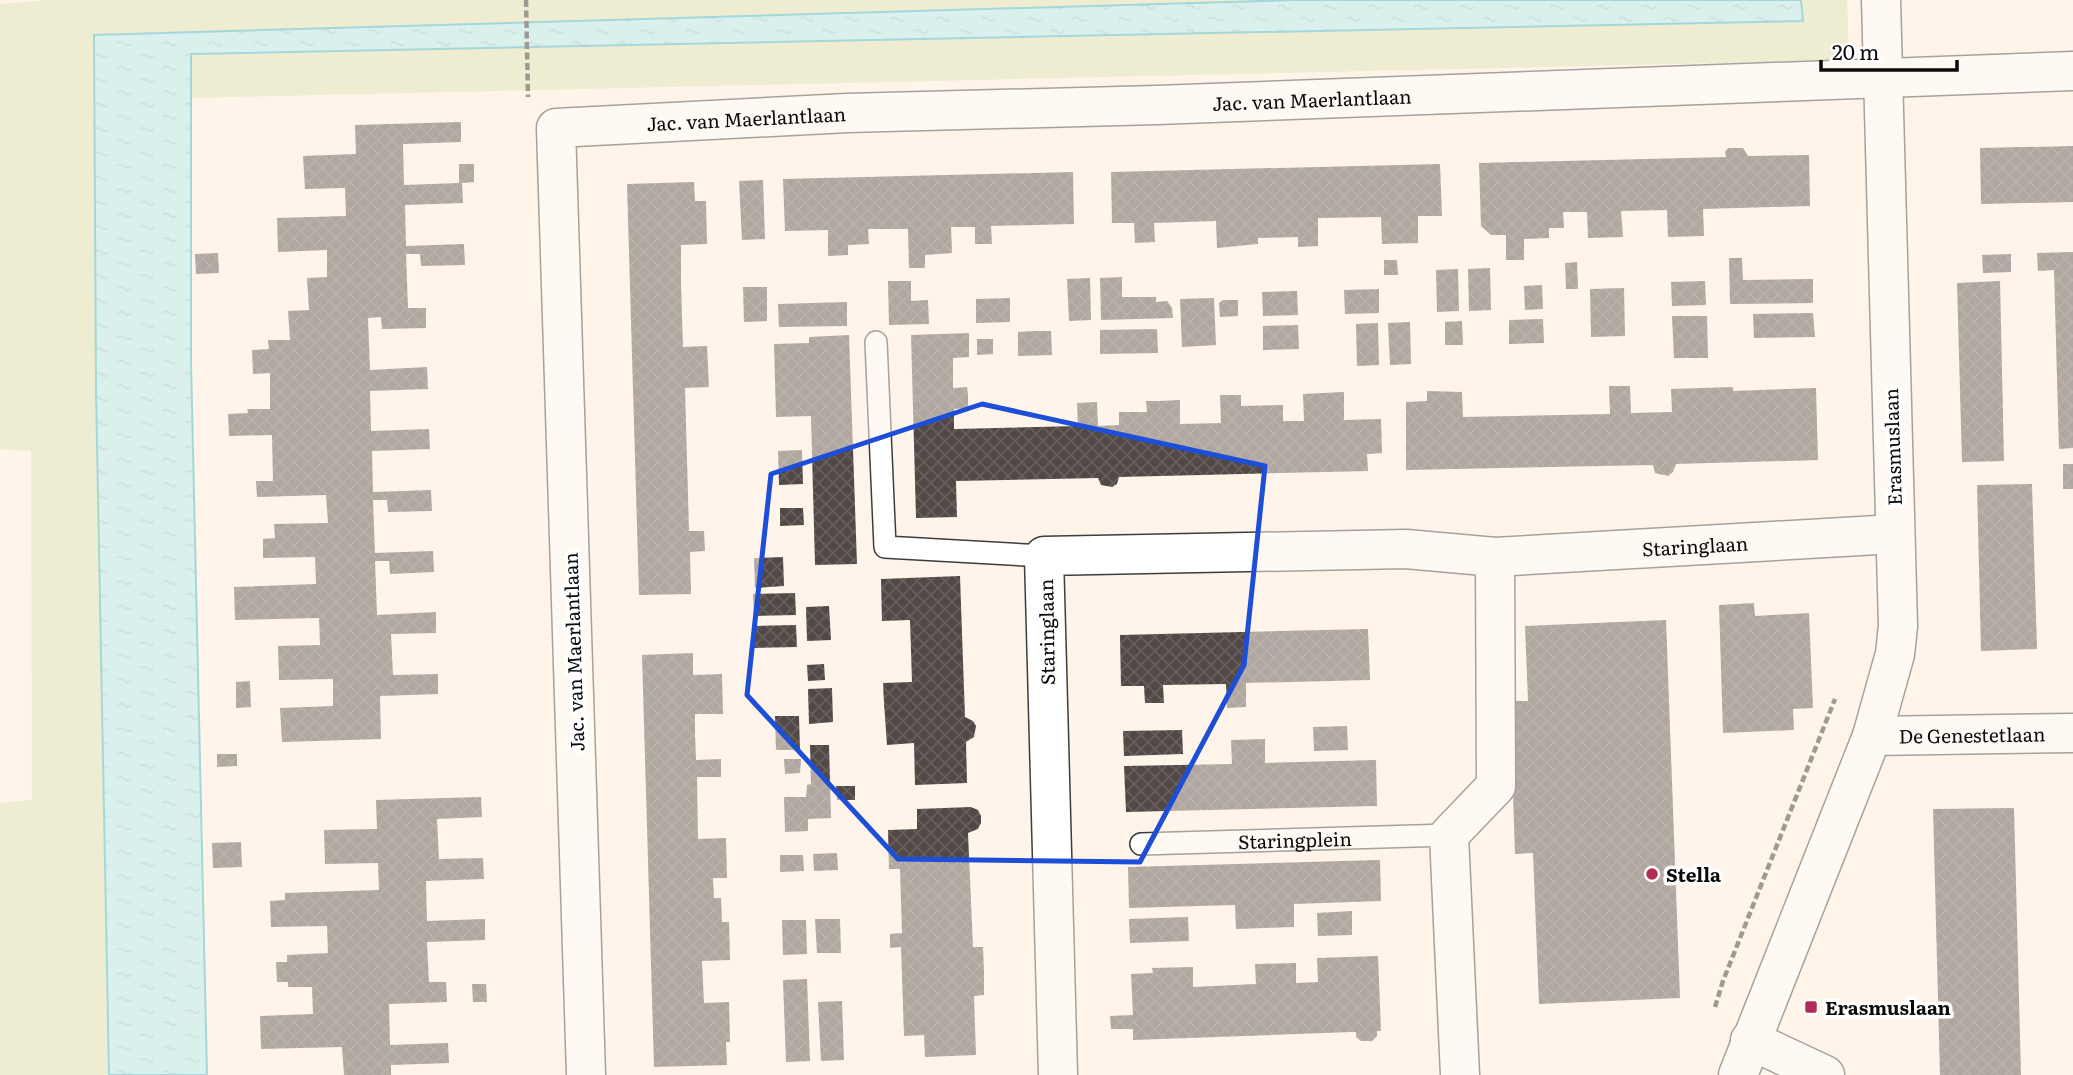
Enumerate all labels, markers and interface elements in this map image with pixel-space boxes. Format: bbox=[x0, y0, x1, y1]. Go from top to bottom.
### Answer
scale bar bbox=[1821, 28, 1958, 72]
text: 20 m bbox=[1832, 35, 1879, 66]
street label: Jac. van Maerlantlaan bbox=[1212, 82, 1412, 117]
street label: Jac. van Maerlantlaan bbox=[646, 99, 847, 137]
street label: Erasmuslaan bbox=[1876, 388, 1908, 506]
street label: Staringlaan bbox=[1641, 528, 1749, 563]
street label: Jac. van Maerlantlaan bbox=[556, 552, 590, 752]
street label: Staringlaan bbox=[1031, 579, 1061, 685]
street label: De Genestetlaan bbox=[1898, 719, 2046, 750]
street label: Staringplein bbox=[1238, 824, 1352, 855]
place label: Stella bbox=[1666, 860, 1721, 888]
marker: Stella bbox=[1644, 866, 1660, 882]
place label: Erasmuslaan bbox=[1825, 993, 1951, 1021]
marker: Erasmuslaan bbox=[1803, 999, 1819, 1015]

